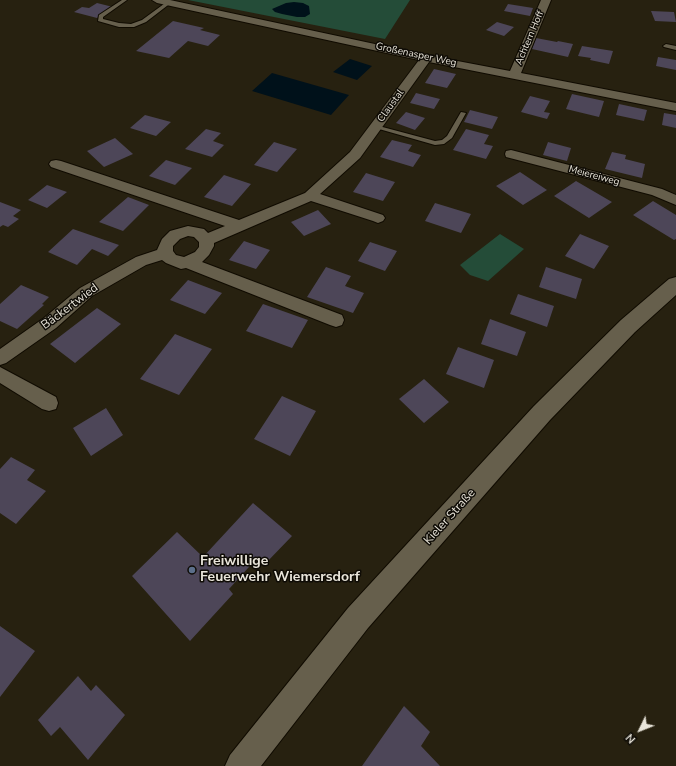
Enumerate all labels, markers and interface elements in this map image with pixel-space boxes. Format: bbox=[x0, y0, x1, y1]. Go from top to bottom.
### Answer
street label: Achtern Hoff bbox=[513, 9, 547, 67]
street label: Großenasper Weg bbox=[374, 41, 458, 69]
street label: Claustal bbox=[375, 87, 407, 125]
street label: Meiereiweg bbox=[567, 163, 621, 189]
street label: Bäckertwied bbox=[39, 281, 101, 333]
street label: Kieler Straße bbox=[421, 486, 479, 548]
place label: Freiwillige Feuerwehr Wiemersdorf bbox=[200, 554, 360, 586]
marker: Freiwillige Feuerwehr Wiemersdorf bbox=[187, 565, 197, 575]
north arrow bbox=[620, 710, 660, 750]
text: N bbox=[623, 730, 639, 747]

